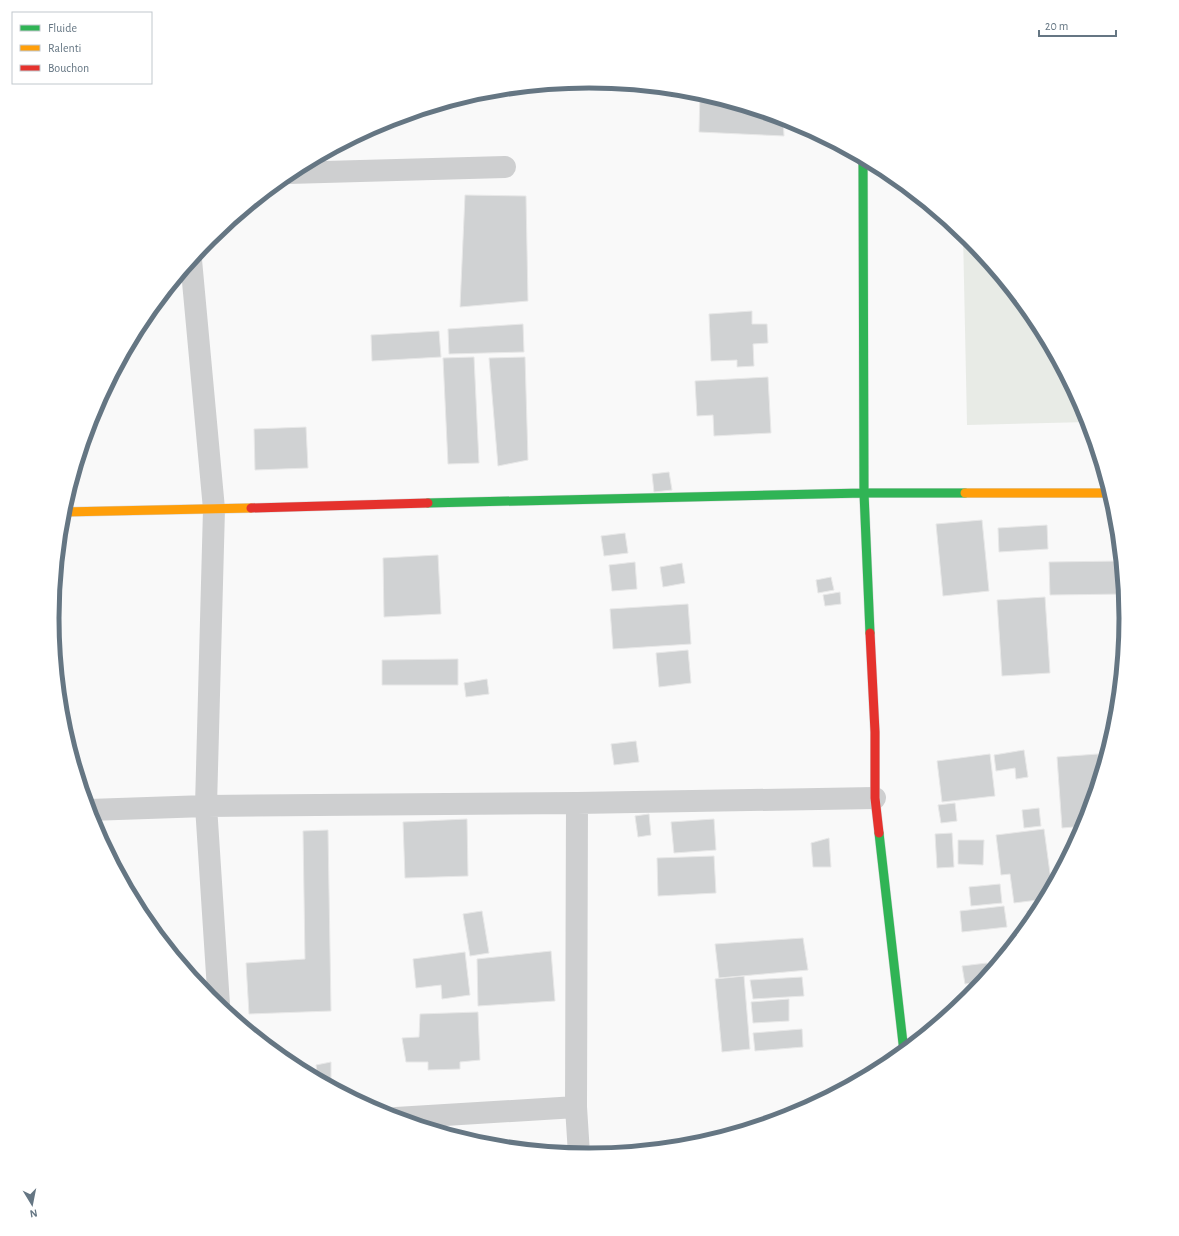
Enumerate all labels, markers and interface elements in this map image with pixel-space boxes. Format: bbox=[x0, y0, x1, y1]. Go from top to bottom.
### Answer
legend bbox=[12, 12, 152, 84]
scale bar bbox=[1039, 12, 1116, 38]
text: 20 m bbox=[1045, 20, 1068, 32]
text: Fluide bbox=[48, 22, 77, 34]
text: Ralenti bbox=[48, 42, 81, 54]
text: Bouchon bbox=[48, 62, 89, 74]
north arrow bbox=[12, 1184, 52, 1224]
text: N bbox=[29, 1207, 38, 1219]

